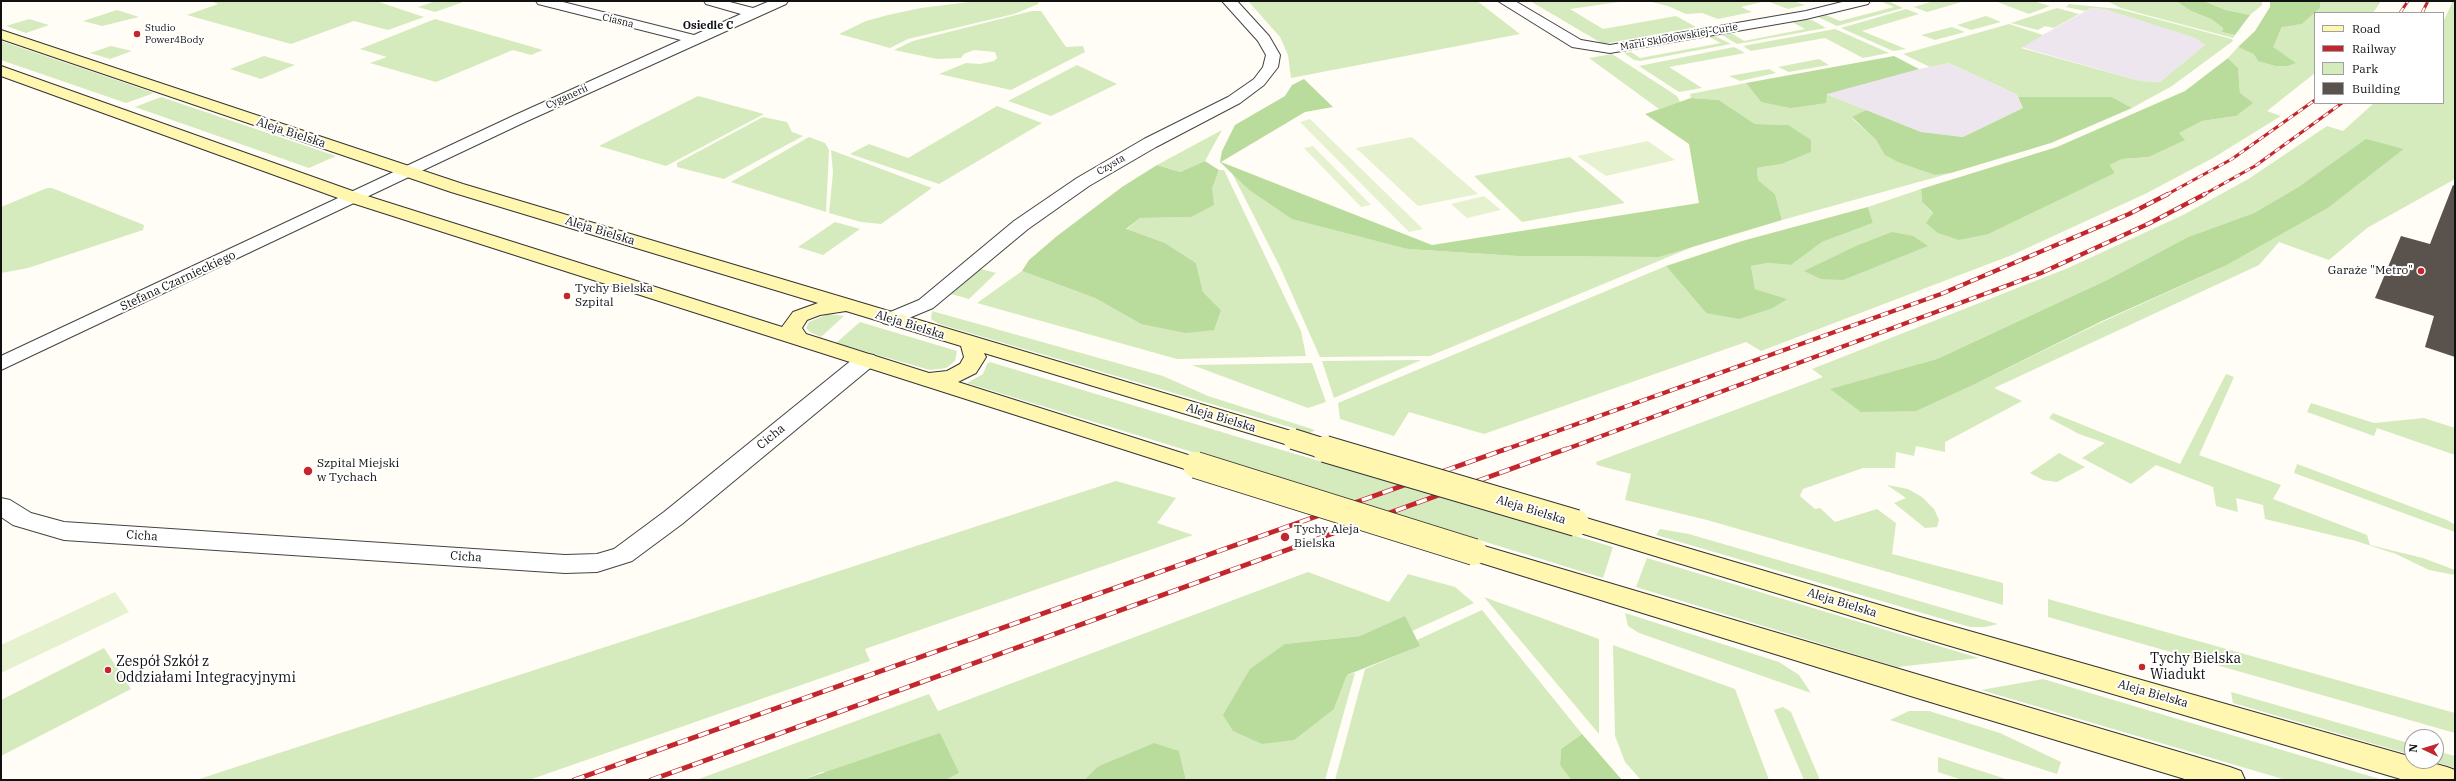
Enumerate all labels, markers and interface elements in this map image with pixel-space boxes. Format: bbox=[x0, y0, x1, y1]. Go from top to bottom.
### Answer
street label: Ciasna bbox=[601, 11, 635, 31]
legend bbox=[2314, 12, 2444, 104]
district label: Osiedle C bbox=[683, 19, 733, 33]
street label: Marii Skłodowskiej-Curie bbox=[1619, 21, 1739, 53]
text: Road bbox=[2352, 21, 2381, 36]
place label: Studio Power4Body bbox=[145, 22, 204, 46]
marker: Studio Power4Body bbox=[132, 29, 142, 39]
text: Railway bbox=[2352, 41, 2396, 56]
text: Park bbox=[2352, 61, 2378, 76]
text: Building bbox=[2352, 81, 2400, 96]
street label: Cyganerii bbox=[544, 82, 590, 112]
street label: Aleja Bielska bbox=[254, 115, 328, 151]
street label: Czysta bbox=[1095, 152, 1127, 178]
street label: Aleja Bielska bbox=[563, 214, 637, 248]
street label: Stefana Czarnieckiego bbox=[118, 248, 238, 314]
place label: Garaże "Metro" bbox=[2328, 264, 2413, 278]
marker: Garaże "Metro" bbox=[2416, 266, 2426, 276]
place label: Tychy Bielska Szpital bbox=[575, 282, 653, 310]
marker: Tychy Bielska Szpital bbox=[562, 291, 572, 301]
street label: Aleja Bielska bbox=[873, 308, 947, 342]
street label: Aleja Bielska bbox=[1184, 401, 1258, 435]
street label: Cicha bbox=[754, 421, 788, 453]
place label: Szpital Miejski w Tychach bbox=[317, 457, 399, 485]
marker: Szpital Miejski w Tychach bbox=[302, 465, 314, 477]
street label: Aleja Bielska bbox=[1494, 493, 1568, 527]
place label: Tychy Aleja Bielska bbox=[1294, 523, 1359, 551]
street label: Cicha bbox=[126, 528, 158, 544]
marker: Tychy Aleja Bielska bbox=[1279, 531, 1291, 543]
street label: Cicha bbox=[450, 549, 482, 565]
street label: Aleja Bielska bbox=[1805, 586, 1879, 620]
place label: Tychy Bielska Wiadukt bbox=[2150, 651, 2241, 684]
place label: Zespół Szkół z Oddziałami Integracyjnymi bbox=[116, 654, 296, 686]
marker: Tychy Bielska Wiadukt bbox=[2137, 662, 2147, 672]
marker: Zespół Szkół z Oddziałami Integracyjnymi bbox=[103, 665, 113, 675]
street label: Aleja Bielska bbox=[2116, 677, 2190, 711]
north arrow bbox=[2404, 729, 2444, 769]
text: N bbox=[2406, 743, 2420, 753]

